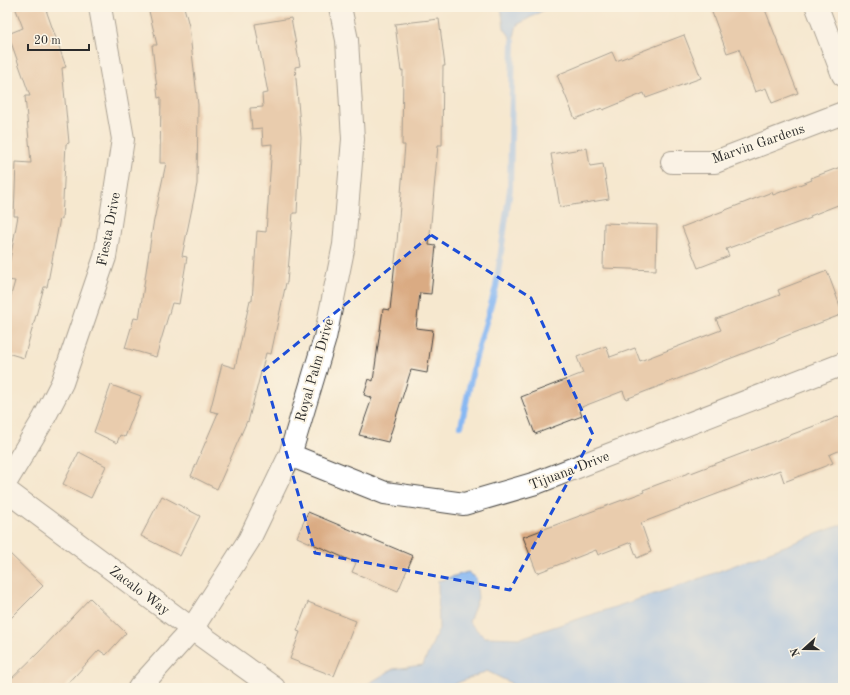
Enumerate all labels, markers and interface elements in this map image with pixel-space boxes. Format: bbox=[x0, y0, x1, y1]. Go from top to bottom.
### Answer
scale bar bbox=[28, 26, 89, 52]
text: 20 m bbox=[34, 35, 61, 47]
street label: Marvin Gardens bbox=[710, 122, 807, 166]
street label: Fiesta Drive bbox=[95, 191, 123, 267]
street label: Royal Palm Drive bbox=[294, 317, 336, 424]
street label: Tijuana Drive bbox=[527, 449, 611, 493]
street label: Zacalo Way bbox=[107, 564, 173, 618]
north arrow bbox=[784, 629, 824, 669]
text: N bbox=[789, 646, 803, 658]

